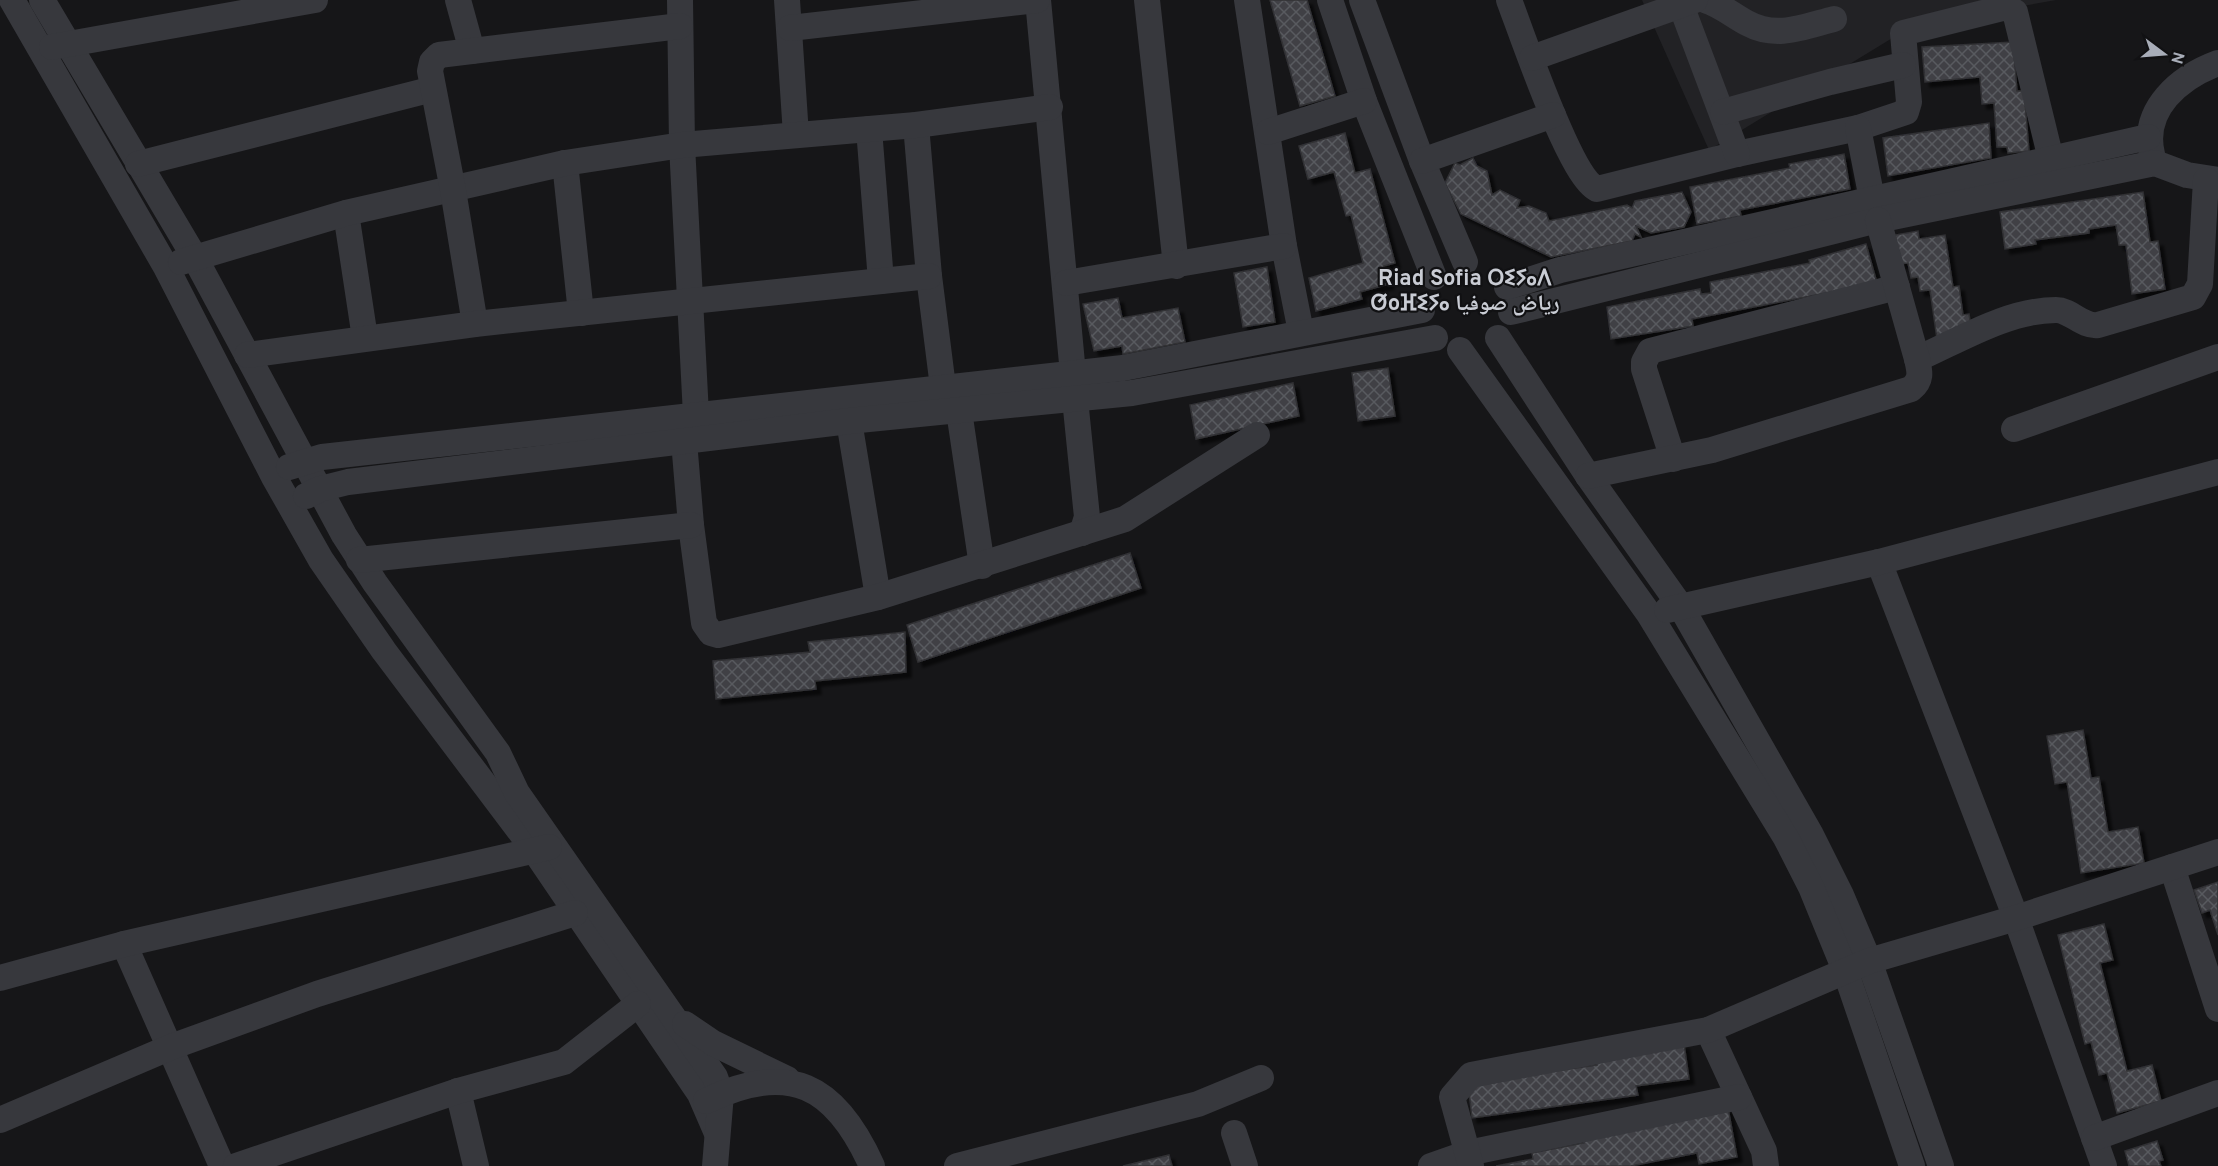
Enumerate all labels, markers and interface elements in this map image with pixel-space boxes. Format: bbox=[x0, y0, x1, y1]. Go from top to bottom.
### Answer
north arrow bbox=[2134, 24, 2194, 84]
text: N bbox=[2165, 49, 2188, 66]
district label: Riad Sofia ⵔⵉⵢⴰⴷ ⵚoⴼⵉⵢⴰ رياض صوفيا bbox=[1370, 266, 1560, 318]

